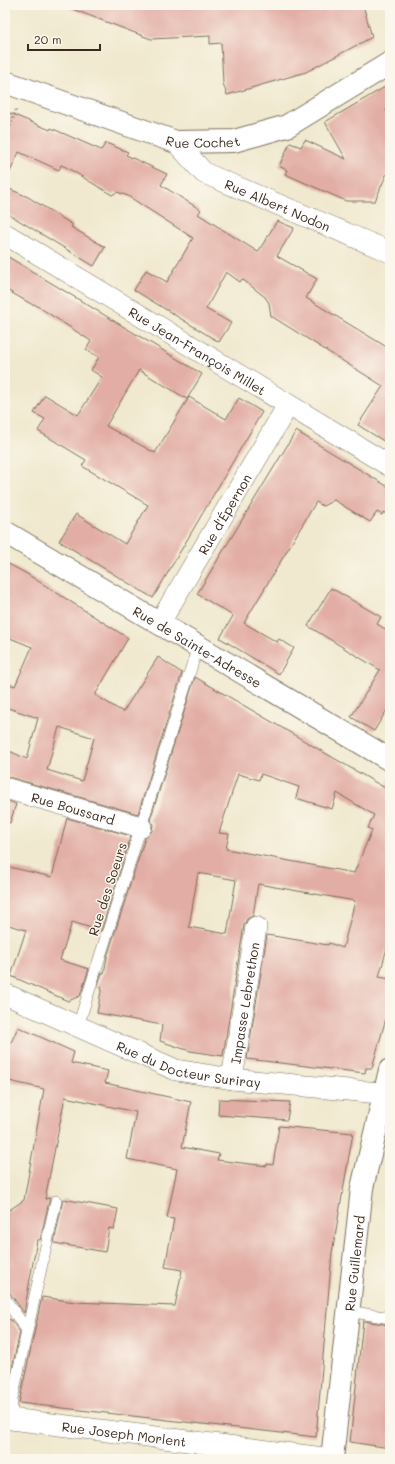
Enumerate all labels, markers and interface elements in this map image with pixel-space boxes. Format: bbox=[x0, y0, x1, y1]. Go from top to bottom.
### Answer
scale bar bbox=[28, 26, 100, 52]
text: 20 m bbox=[34, 31, 62, 47]
street label: Rue Cochet bbox=[164, 131, 242, 151]
street label: Rue Albert Nodon bbox=[222, 174, 333, 234]
street label: Rue Jean-François Millet bbox=[126, 302, 270, 398]
street label: Rue d'Épernon bbox=[194, 470, 254, 557]
street label: Rue de Sainte-Adresse bbox=[130, 601, 265, 691]
street label: Rue Boussard bbox=[29, 788, 117, 828]
street label: Rue des Soeurs bbox=[84, 840, 130, 938]
street label: Impasse Lebrethon bbox=[226, 941, 262, 1065]
street label: Rue du Docteur Suriray bbox=[114, 1036, 262, 1090]
street label: Rue Guillemard bbox=[340, 1214, 367, 1312]
street label: Rue Joseph Morlent bbox=[61, 1417, 188, 1449]

